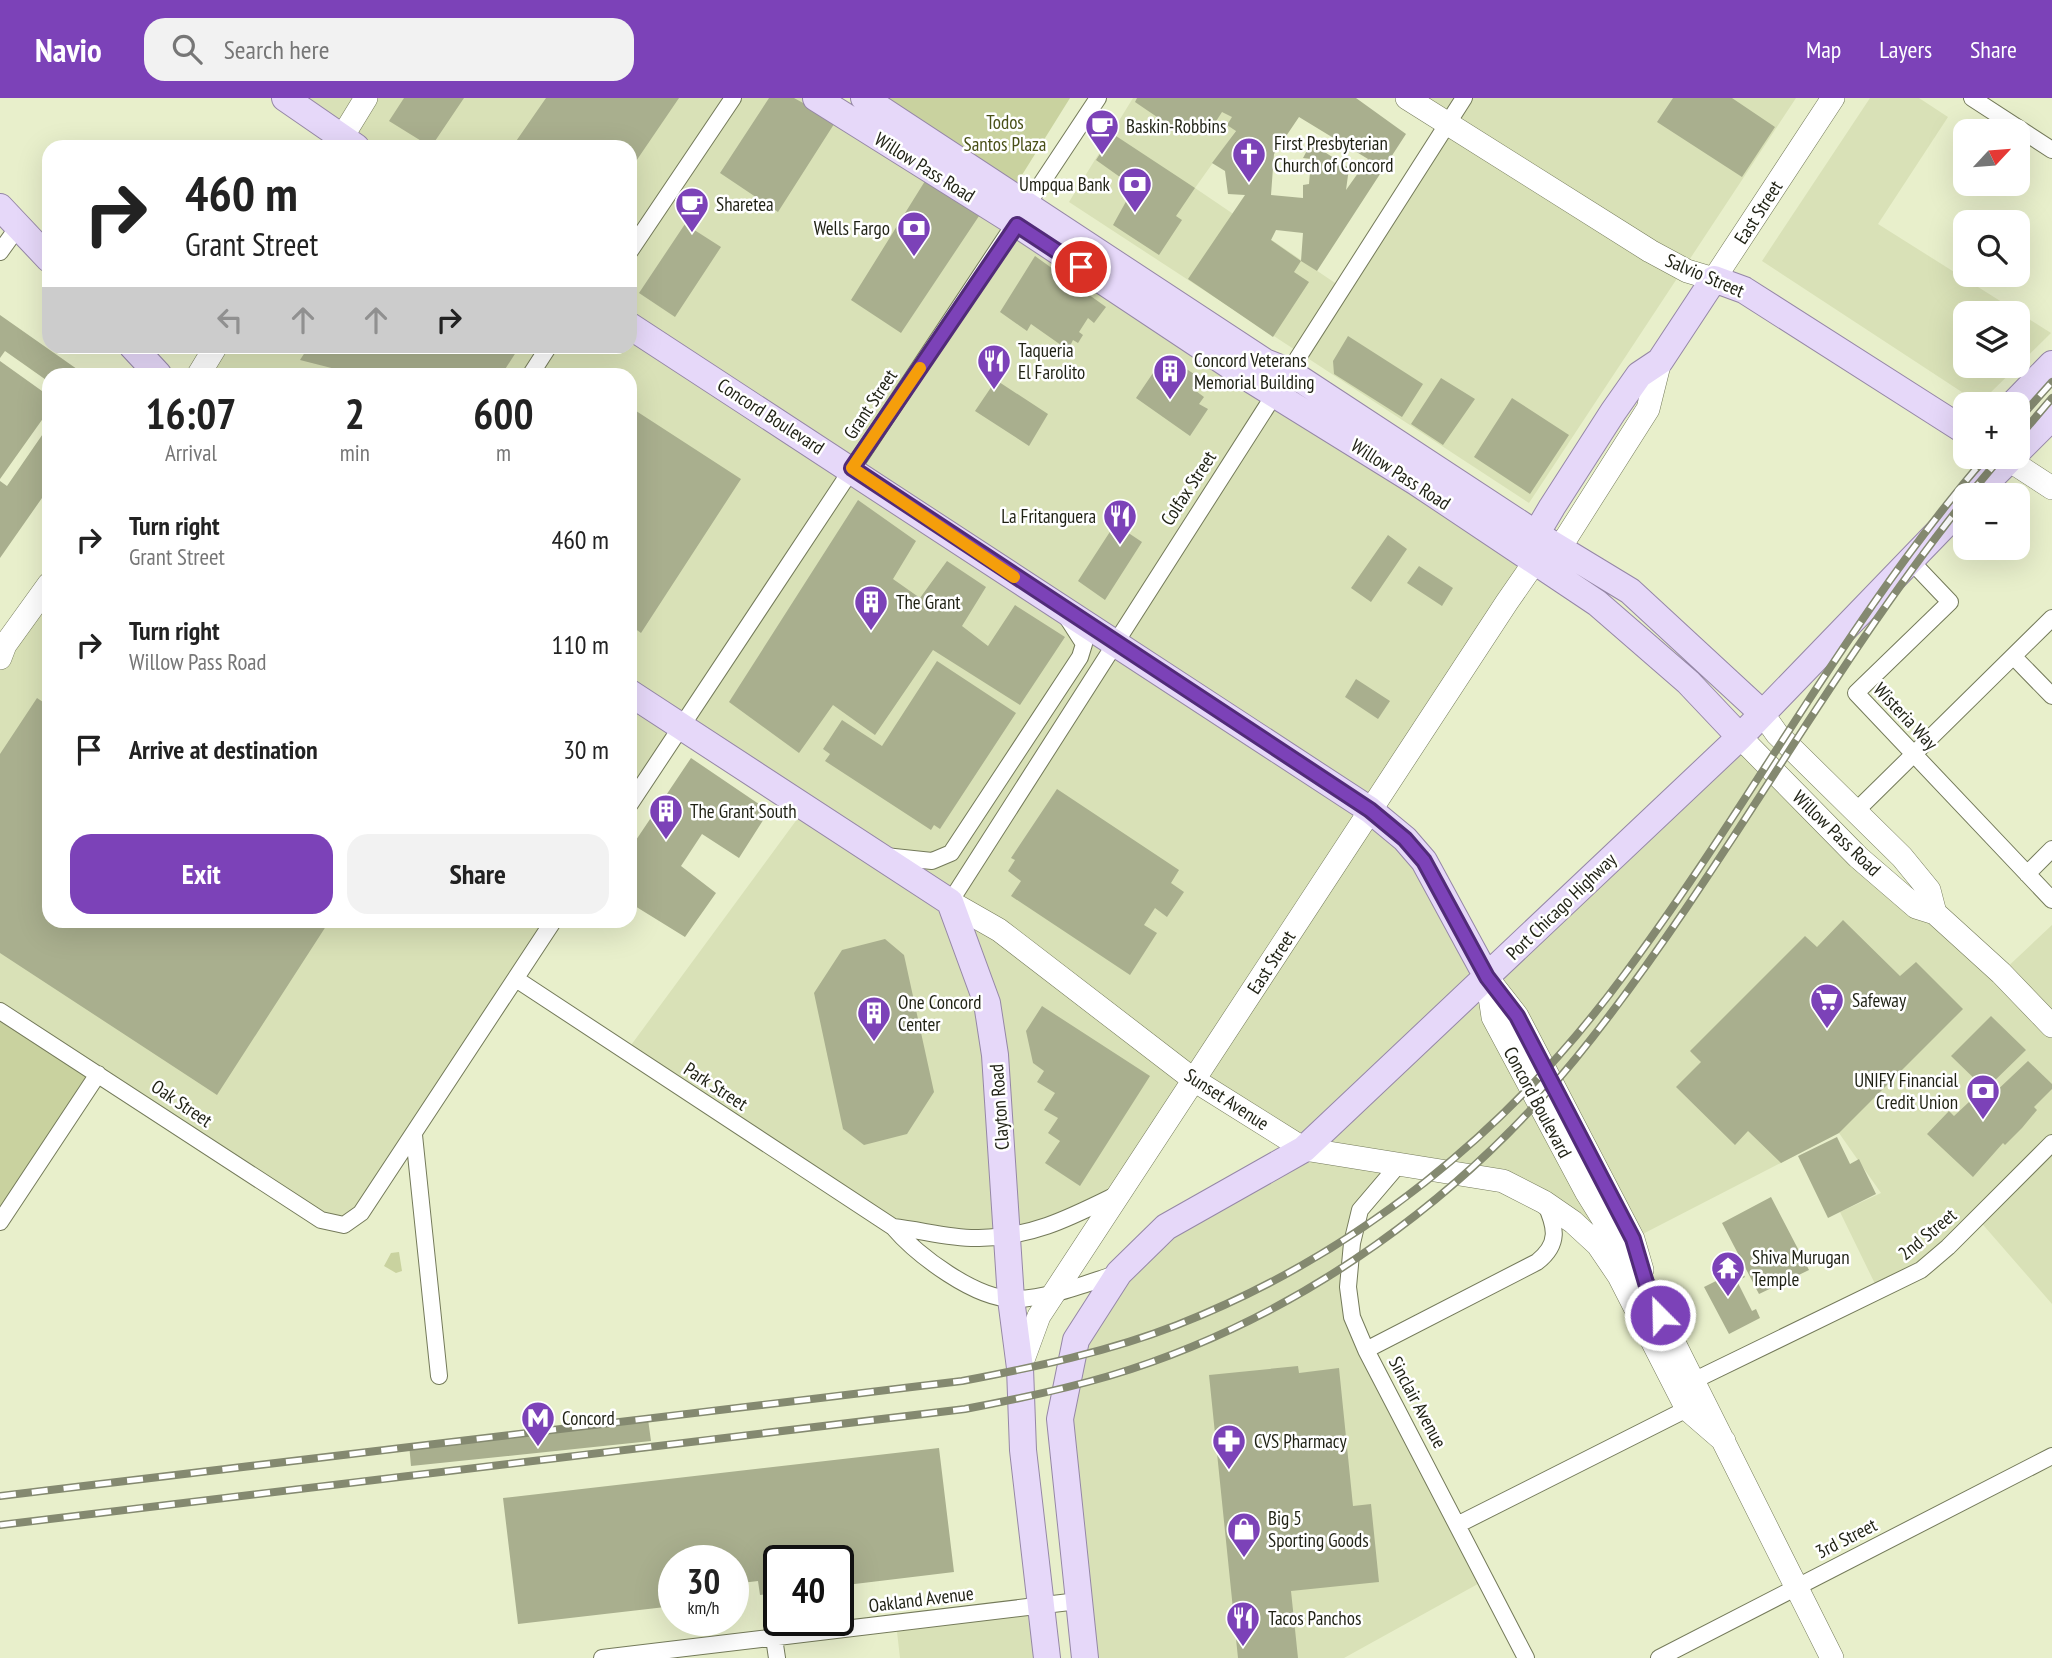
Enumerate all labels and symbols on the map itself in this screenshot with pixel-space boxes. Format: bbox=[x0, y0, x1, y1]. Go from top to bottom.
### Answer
cafe icon: Baskin-Robbins bbox=[1083, 107, 1121, 156]
park label: Todos Santos Plaza bbox=[964, 110, 1046, 156]
place label: Baskin-Robbins bbox=[1126, 114, 1226, 138]
north arrow bbox=[1953, 119, 2030, 196]
street label: Willow Pass Road bbox=[870, 127, 980, 207]
place label: First Presbyterian Church of Concord bbox=[1274, 131, 1393, 177]
church icon: First Presbyterian Church of Concord bbox=[1230, 135, 1268, 184]
bank icon: Umpqua Bank bbox=[1116, 165, 1154, 214]
place label: Umpqua Bank bbox=[1019, 172, 1111, 196]
street label: East Street bbox=[1729, 175, 1788, 248]
cafe icon: Sharetea bbox=[673, 185, 711, 234]
place label: Sharetea bbox=[716, 192, 774, 216]
bank icon: Wells Fargo bbox=[895, 209, 933, 258]
place label: Wells Fargo bbox=[814, 216, 890, 240]
pin bbox=[1051, 237, 1111, 297]
street label: Salvio Street bbox=[1662, 248, 1749, 303]
place label: Taqueria El Farolito bbox=[1018, 338, 1085, 384]
restaurant icon: Taqueria El Farolito bbox=[975, 342, 1013, 391]
place label: Concord Veterans Memorial Building bbox=[1194, 348, 1315, 394]
building icon: Concord Veterans Memorial Building bbox=[1151, 352, 1189, 401]
street label: Grant Street bbox=[838, 364, 902, 443]
street label: Concord Boulevard bbox=[713, 373, 829, 459]
street label: Willow Pass Road bbox=[1347, 433, 1455, 515]
street label: Colfax Street bbox=[1155, 446, 1221, 530]
restaurant icon: La Fritanguera bbox=[1101, 497, 1139, 546]
place label: La Fritanguera bbox=[1001, 504, 1096, 528]
building icon: The Grant bbox=[852, 583, 890, 632]
place label: The Grant bbox=[896, 590, 961, 614]
street label: Wisteria Way bbox=[1869, 677, 1944, 755]
street label: Willow Pass Road bbox=[1788, 785, 1886, 881]
building icon: The Grant South bbox=[647, 792, 685, 841]
place label: The Grant South bbox=[690, 799, 797, 823]
street label: Port Chicago Highway bbox=[1501, 847, 1622, 965]
street label: East Street bbox=[1242, 925, 1301, 998]
supermarket icon: Safeway bbox=[1808, 981, 1846, 1030]
place label: Safeway bbox=[1852, 988, 1907, 1012]
place label: One Concord Center bbox=[898, 990, 981, 1036]
building icon: One Concord Center bbox=[855, 994, 893, 1043]
street label: Concord Boulevard bbox=[1499, 1042, 1577, 1162]
street label: Park Street bbox=[680, 1057, 753, 1116]
street label: Clayton Road bbox=[984, 1063, 1014, 1151]
street label: Sunset Avenue bbox=[1180, 1063, 1274, 1135]
place label: UNIFY Financial Credit Union bbox=[1854, 1068, 1959, 1114]
bank icon: UNIFY Financial Credit Union bbox=[1964, 1072, 2002, 1121]
street label: Oak Street bbox=[147, 1074, 218, 1132]
street label: 2nd Street bbox=[1893, 1202, 1962, 1265]
place label: Shiva Murugan Temple bbox=[1752, 1245, 1850, 1291]
temple icon: Shiva Murugan Temple bbox=[1709, 1249, 1747, 1298]
position arrow bbox=[1623, 1278, 1697, 1352]
street label: Sinclair Avenue bbox=[1384, 1352, 1452, 1452]
metro station icon: Concord bbox=[519, 1399, 557, 1448]
place label: Concord bbox=[562, 1406, 615, 1430]
pharmacy icon: CVS Pharmacy bbox=[1210, 1422, 1248, 1471]
place label: CVS Pharmacy bbox=[1254, 1429, 1347, 1453]
place label: Big 5 Sporting Goods bbox=[1268, 1506, 1369, 1552]
shop icon: Big 5 Sporting Goods bbox=[1225, 1510, 1263, 1559]
street label: 3rd Street bbox=[1811, 1512, 1881, 1564]
speed limit sign: 40 bbox=[763, 1545, 854, 1636]
street label: Oakland Avenue bbox=[867, 1581, 975, 1617]
restaurant icon: Tacos Panchos bbox=[1224, 1599, 1262, 1648]
place label: Tacos Panchos bbox=[1268, 1606, 1361, 1630]

